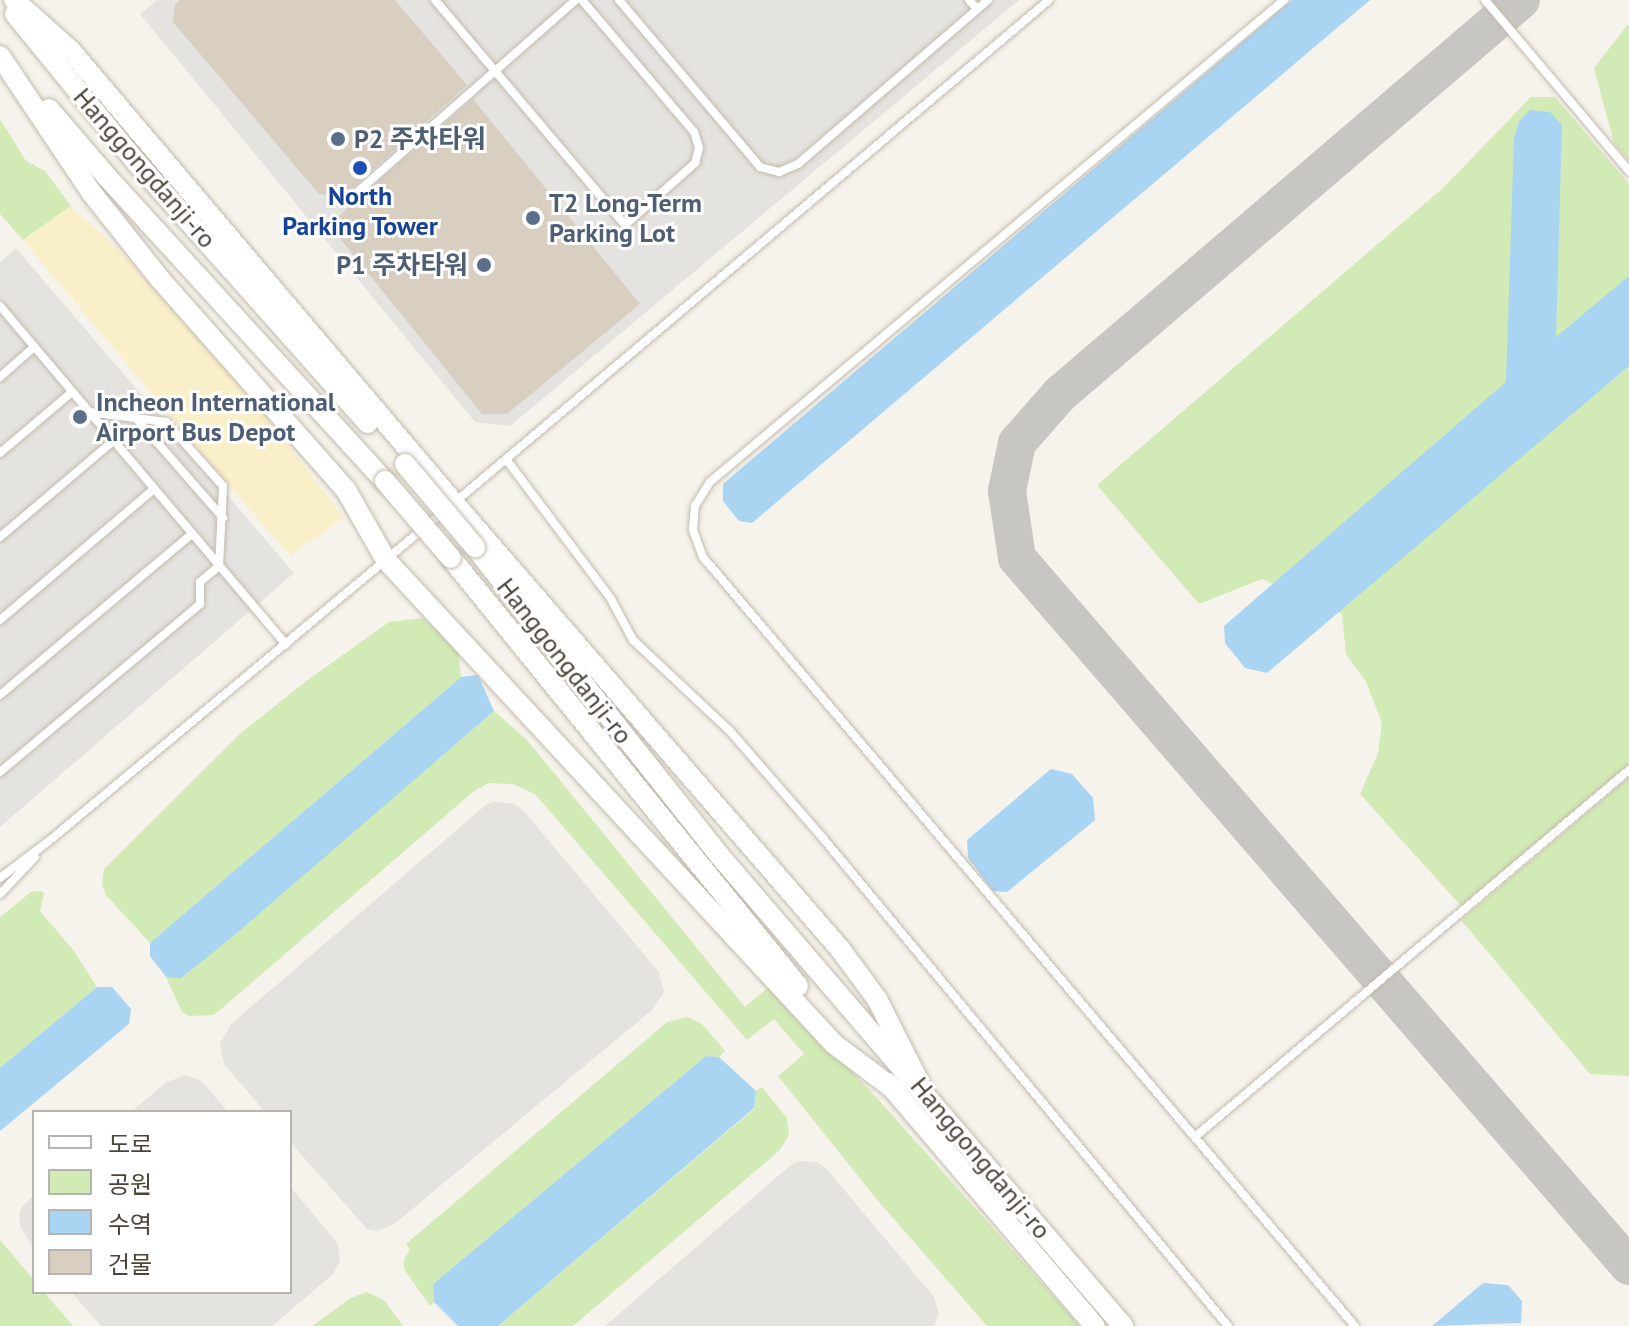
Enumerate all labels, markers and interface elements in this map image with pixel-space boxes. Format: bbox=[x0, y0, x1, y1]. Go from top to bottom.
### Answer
street label: Hanggongdanji-ro bbox=[67, 82, 223, 254]
place label: P2 주차타워 bbox=[354, 123, 486, 155]
marker: P2 주차타워 bbox=[329, 130, 347, 148]
marker: North Parking Tower bbox=[351, 159, 369, 177]
place label: North Parking Tower bbox=[282, 180, 438, 242]
place label: T2 Long-Term Parking Lot bbox=[549, 187, 702, 248]
marker: T2 Long-Term Parking Lot bbox=[524, 209, 542, 227]
place label: P1 주차타워 bbox=[336, 249, 468, 281]
marker: P1 주차타워 bbox=[475, 256, 493, 274]
place label: Incheon International Airport Bus Depot bbox=[96, 386, 335, 448]
marker: Incheon International Airport Bus Depot bbox=[71, 408, 89, 426]
street label: Hanggongdanji-ro bbox=[491, 572, 639, 750]
street label: Hanggongdanji-ro bbox=[904, 1071, 1058, 1245]
legend bbox=[32, 1110, 292, 1294]
text: 도로 bbox=[108, 1129, 152, 1160]
text: 공원 bbox=[108, 1169, 152, 1200]
text: 수역 bbox=[108, 1209, 152, 1240]
text: 건물 bbox=[108, 1249, 152, 1280]

